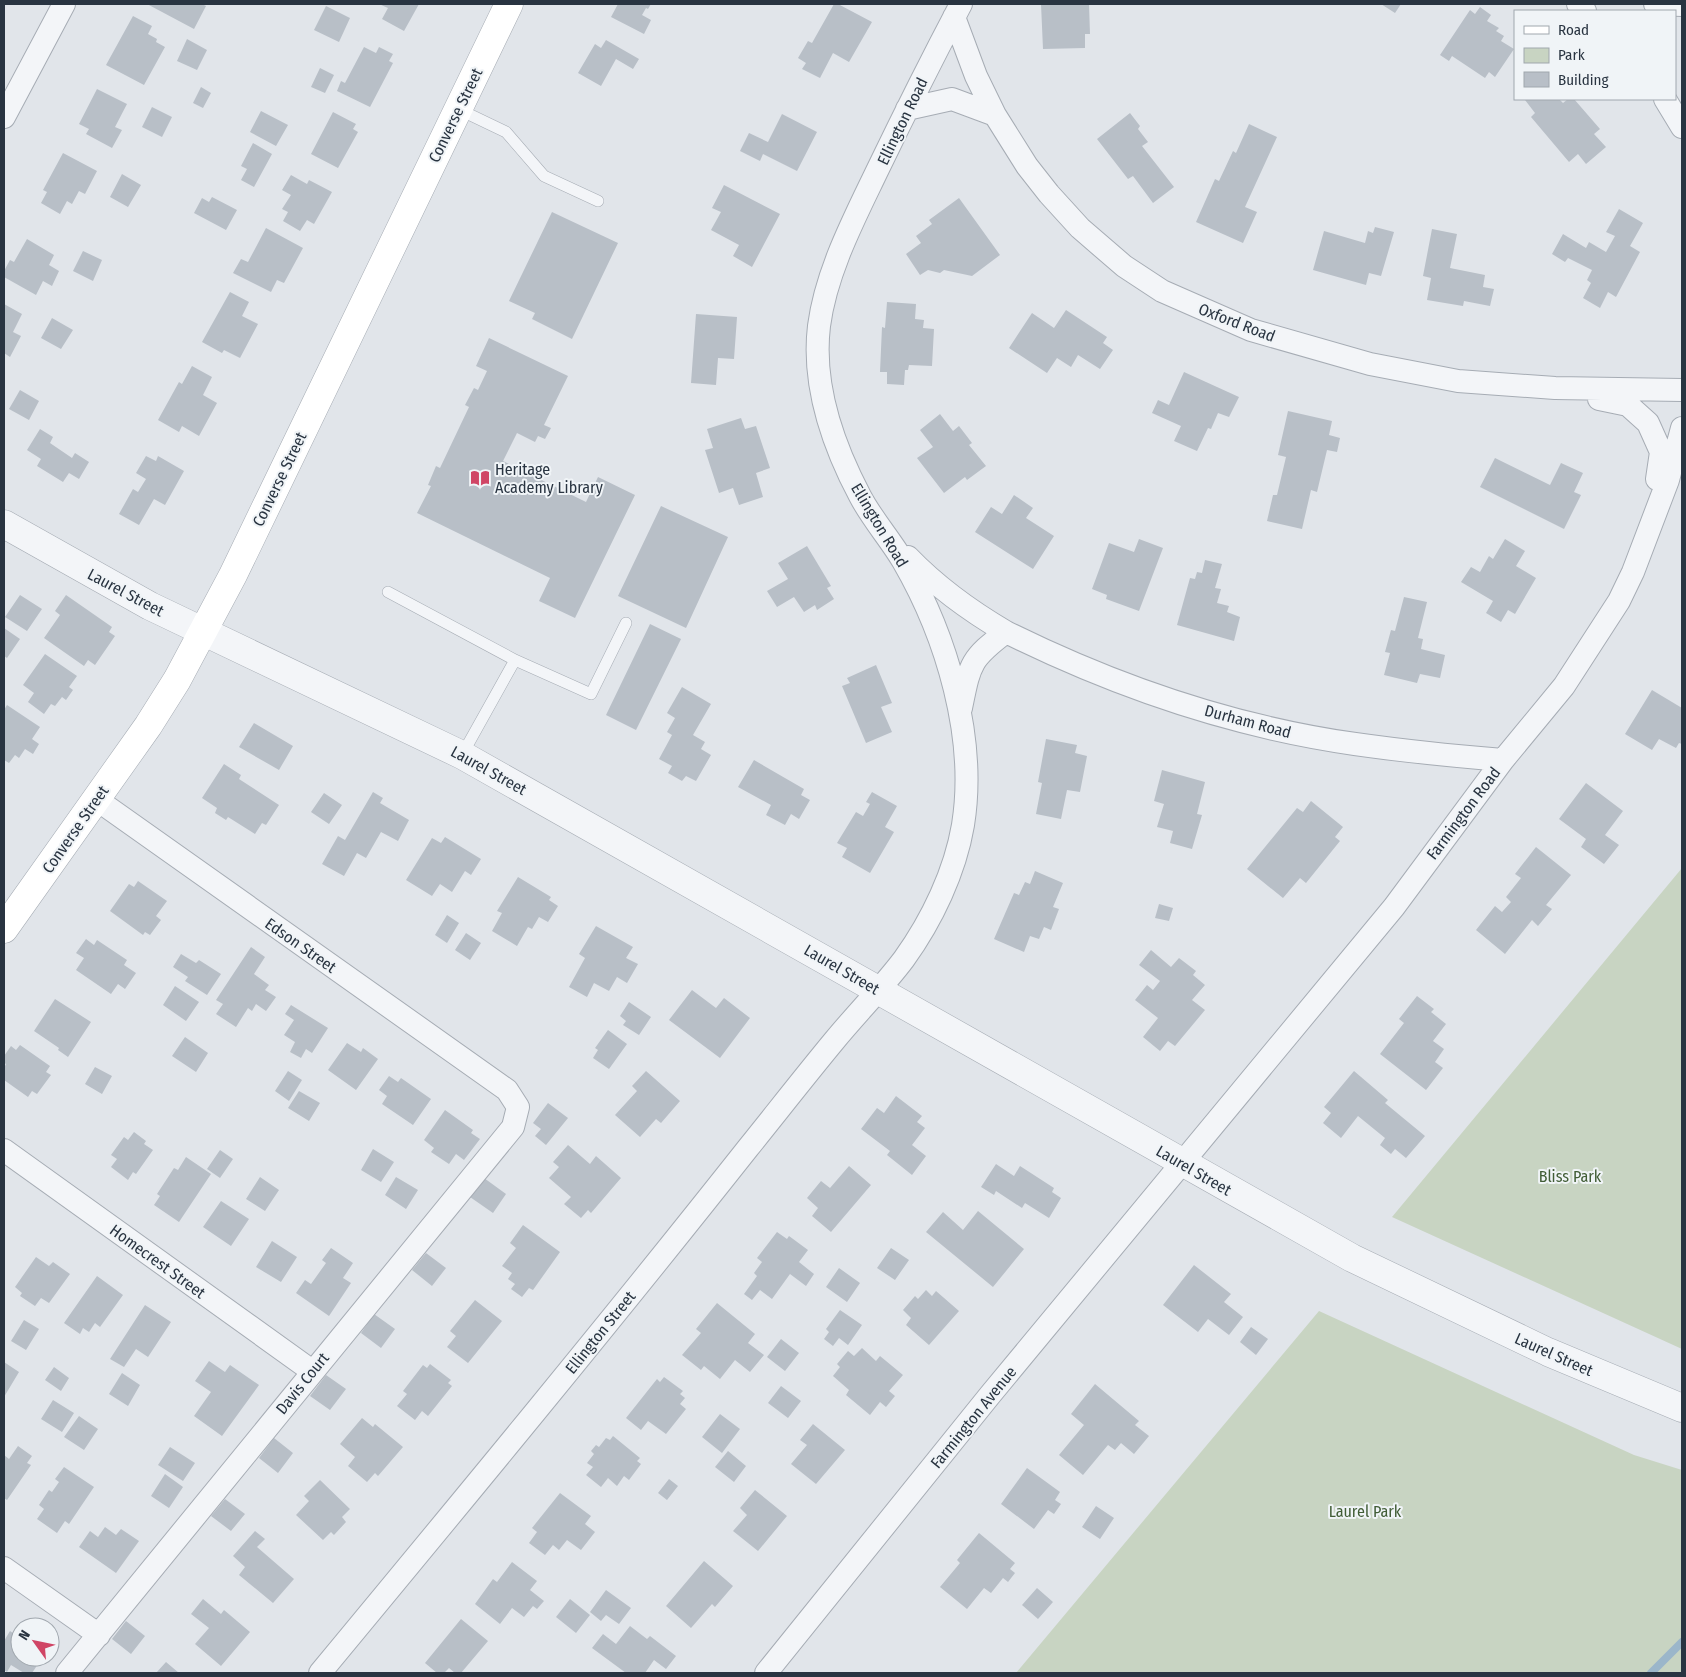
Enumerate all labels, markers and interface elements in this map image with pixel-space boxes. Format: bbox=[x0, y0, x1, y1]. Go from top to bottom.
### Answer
legend bbox=[1514, 10, 1676, 100]
text: Road bbox=[1558, 21, 1589, 39]
text: Park bbox=[1558, 46, 1585, 64]
street label: Converse Street bbox=[424, 64, 487, 166]
text: Building bbox=[1558, 71, 1609, 89]
street label: Ellington Road bbox=[873, 75, 932, 168]
street label: Oxford Road bbox=[1196, 299, 1278, 346]
street label: Converse Street bbox=[248, 428, 311, 530]
place label: Heritage Academy Library bbox=[495, 460, 604, 497]
library icon: Heritage Academy Library bbox=[469, 467, 491, 489]
street label: Ellington Road bbox=[847, 480, 912, 571]
street label: Laurel Street bbox=[84, 564, 168, 621]
street label: Durham Road bbox=[1203, 701, 1293, 742]
street label: Laurel Street bbox=[448, 742, 531, 799]
street label: Farmington Road bbox=[1423, 763, 1504, 863]
street label: Converse Street bbox=[38, 781, 113, 877]
street label: Edson Street bbox=[261, 914, 341, 977]
street label: Laurel Street bbox=[801, 940, 883, 999]
street label: Laurel Street bbox=[1153, 1141, 1235, 1200]
park label: Bliss Park bbox=[1539, 1167, 1602, 1186]
street label: Homecrest Street bbox=[106, 1220, 210, 1303]
street label: Ellington Street bbox=[561, 1287, 640, 1377]
street label: Laurel Street bbox=[1512, 1329, 1597, 1380]
street label: Davis Court bbox=[272, 1348, 334, 1418]
street label: Farmington Avenue bbox=[927, 1363, 1020, 1472]
park label: Laurel Park bbox=[1329, 1502, 1402, 1521]
north arrow bbox=[10, 1617, 60, 1667]
text: N bbox=[15, 1627, 34, 1643]

